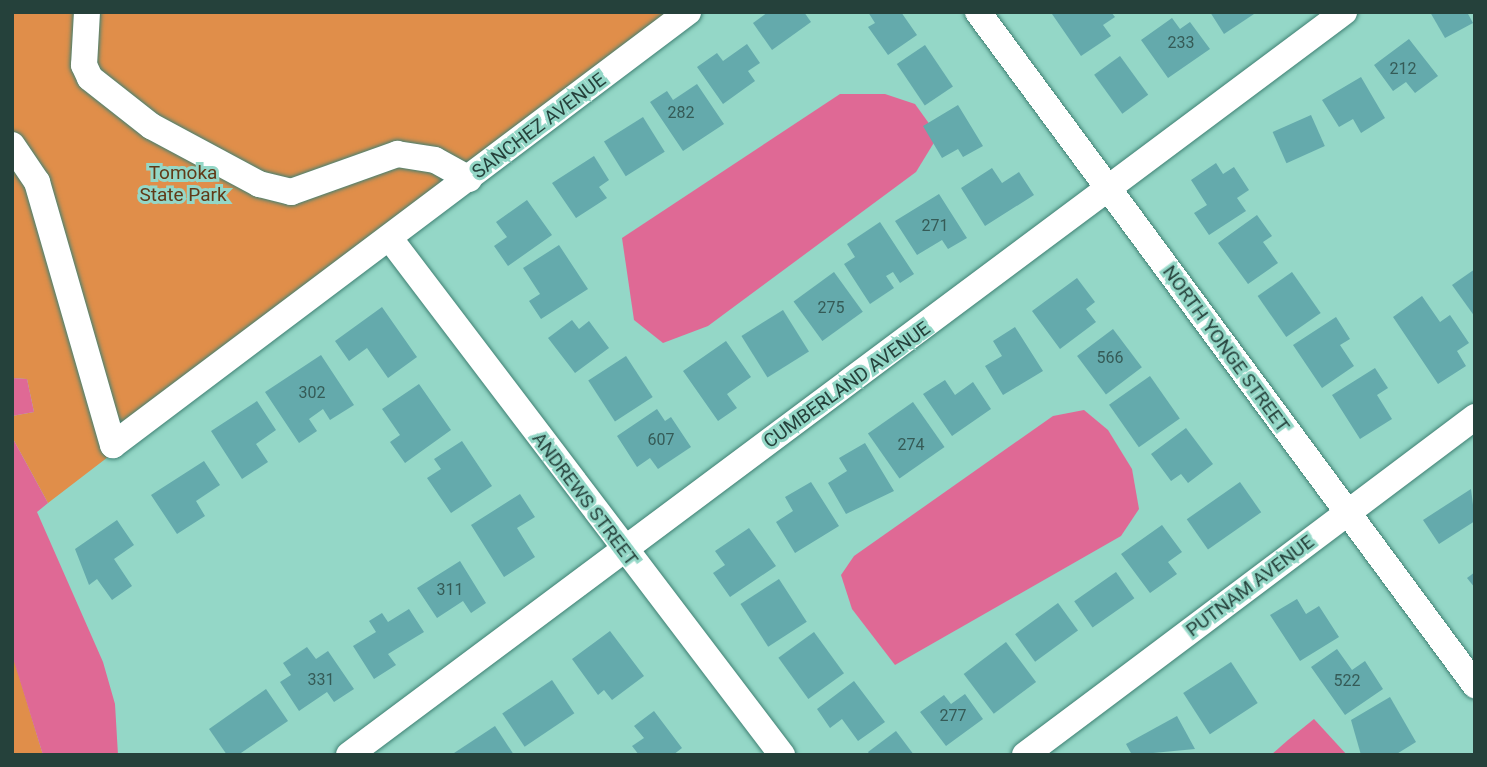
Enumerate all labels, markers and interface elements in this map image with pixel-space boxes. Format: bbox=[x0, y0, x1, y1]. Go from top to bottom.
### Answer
house number: 233 bbox=[1168, 33, 1194, 53]
house number: 212 bbox=[1390, 59, 1416, 79]
street label: SANCHEZ AVENUE bbox=[468, 68, 610, 184]
house number: 282 bbox=[668, 103, 694, 123]
park label: Tomoka State Park bbox=[139, 162, 227, 206]
house number: 271 bbox=[922, 216, 948, 236]
street label: NORTH YONGE STREET bbox=[1158, 261, 1294, 437]
house number: 275 bbox=[818, 298, 844, 318]
street label: CUMBERLAND AVENUE bbox=[759, 317, 935, 453]
house number: 566 bbox=[1097, 348, 1123, 368]
house number: 302 bbox=[299, 383, 325, 403]
street label: ANDREWS STREET bbox=[527, 428, 643, 570]
house number: 607 bbox=[648, 430, 674, 450]
house number: 274 bbox=[898, 435, 924, 455]
street label: PUTNAM AVENUE bbox=[1182, 530, 1318, 642]
house number: 311 bbox=[437, 580, 463, 600]
house number: 331 bbox=[308, 670, 334, 690]
house number: 522 bbox=[1334, 671, 1360, 691]
house number: 277 bbox=[940, 706, 966, 726]

